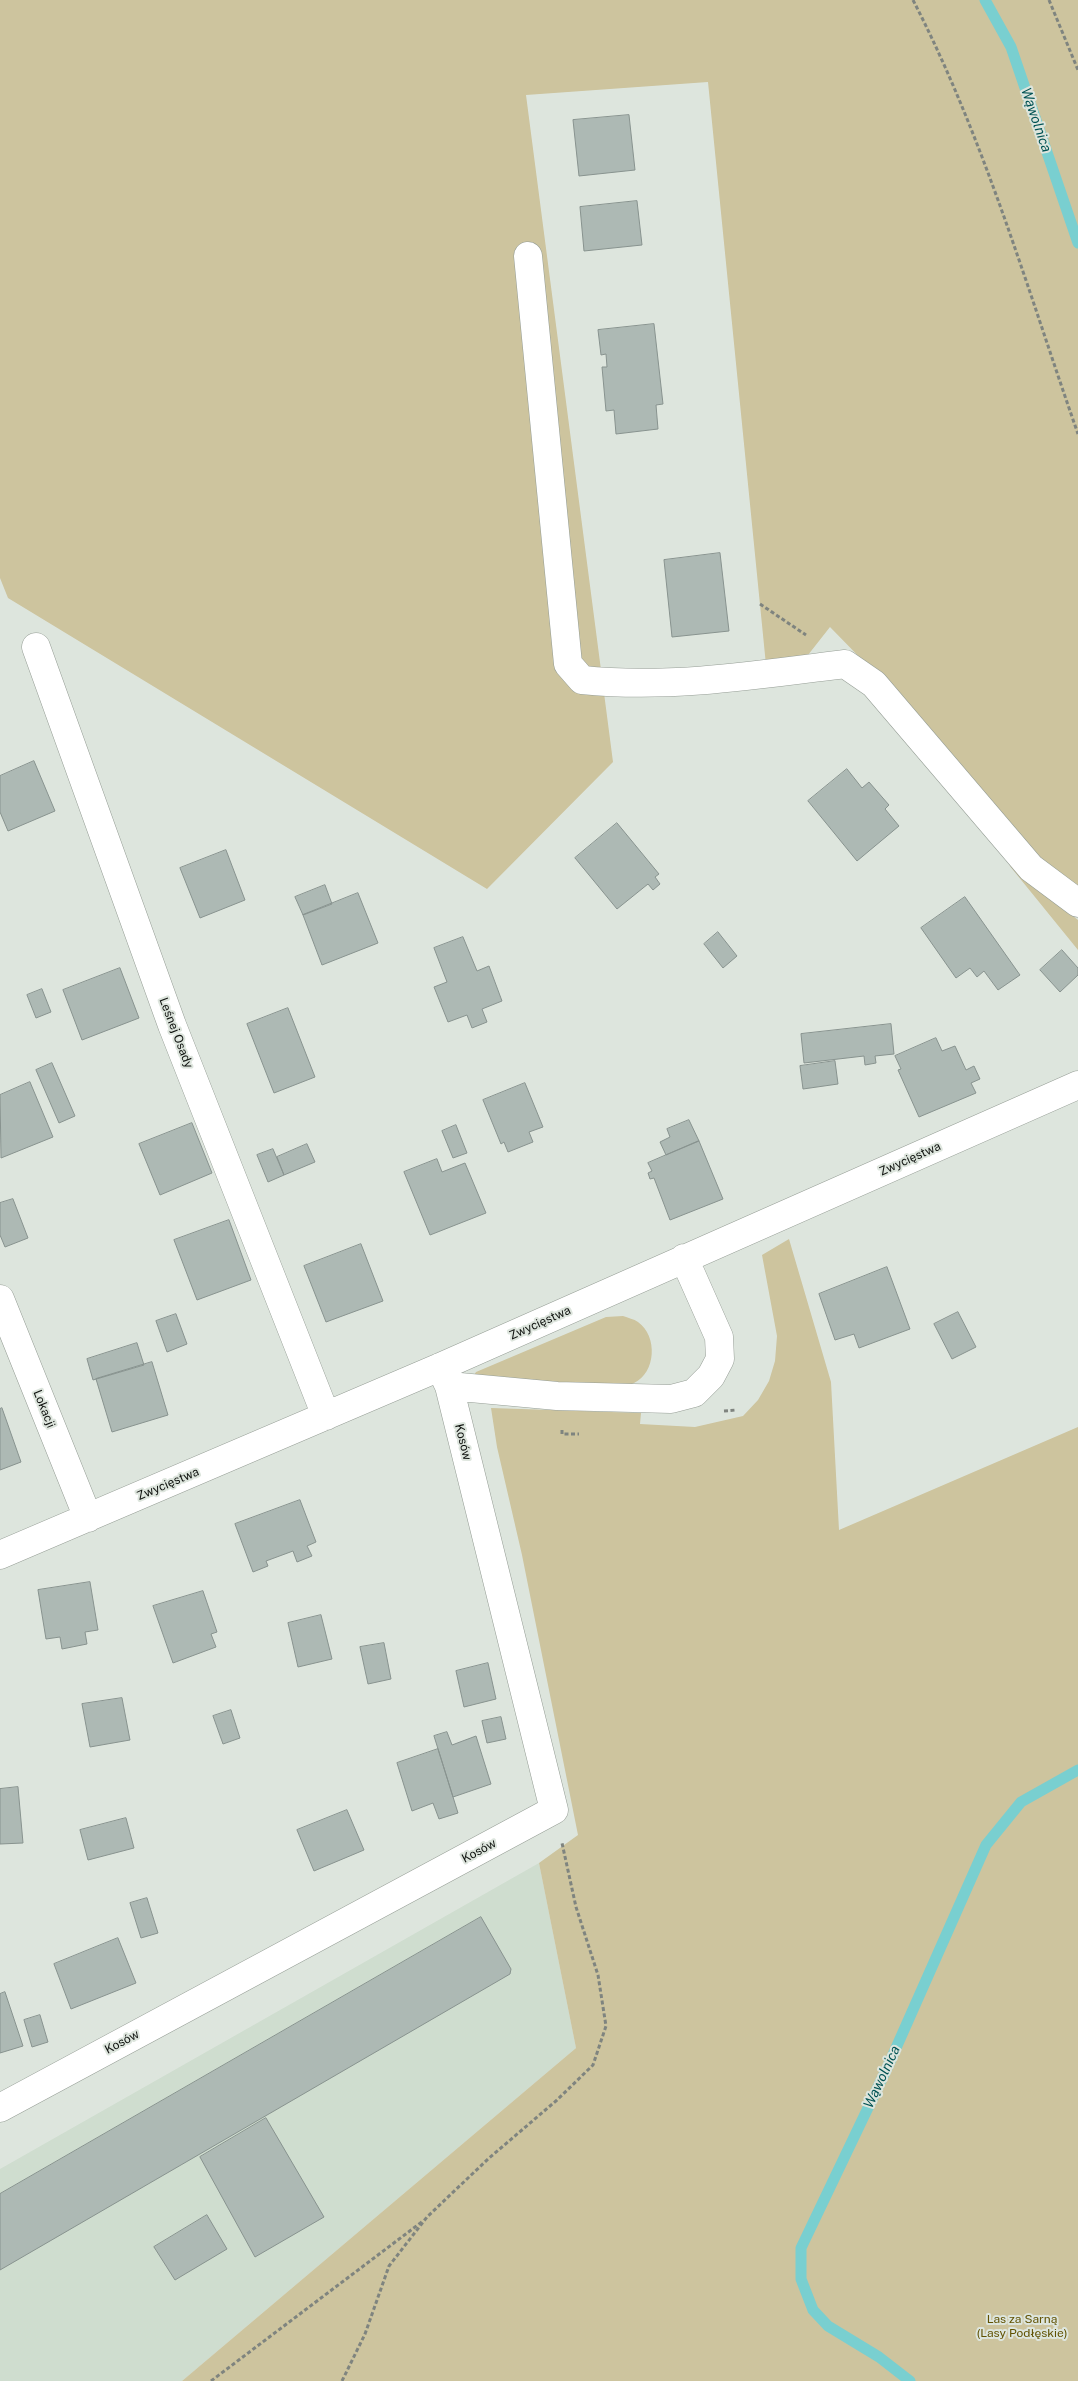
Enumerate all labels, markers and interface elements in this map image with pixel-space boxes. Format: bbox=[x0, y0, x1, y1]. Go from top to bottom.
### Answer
water label: Wąwolnica bbox=[1017, 86, 1055, 154]
street label: Leśnej Osady bbox=[156, 996, 196, 1070]
street label: Zwycięstwa bbox=[877, 1139, 943, 1179]
street label: Zwycięstwa bbox=[507, 1303, 573, 1343]
street label: Lokacji bbox=[30, 1388, 58, 1430]
street label: Kosów bbox=[452, 1422, 474, 1462]
street label: Zwycięstwa bbox=[135, 1464, 201, 1504]
street label: Kosów bbox=[459, 1836, 499, 1866]
street label: Kosów bbox=[102, 2027, 142, 2057]
water label: Wąwolnica bbox=[860, 2043, 904, 2111]
park label: Las za Sarną (Lasy Podłęskie) bbox=[977, 2312, 1067, 2340]

